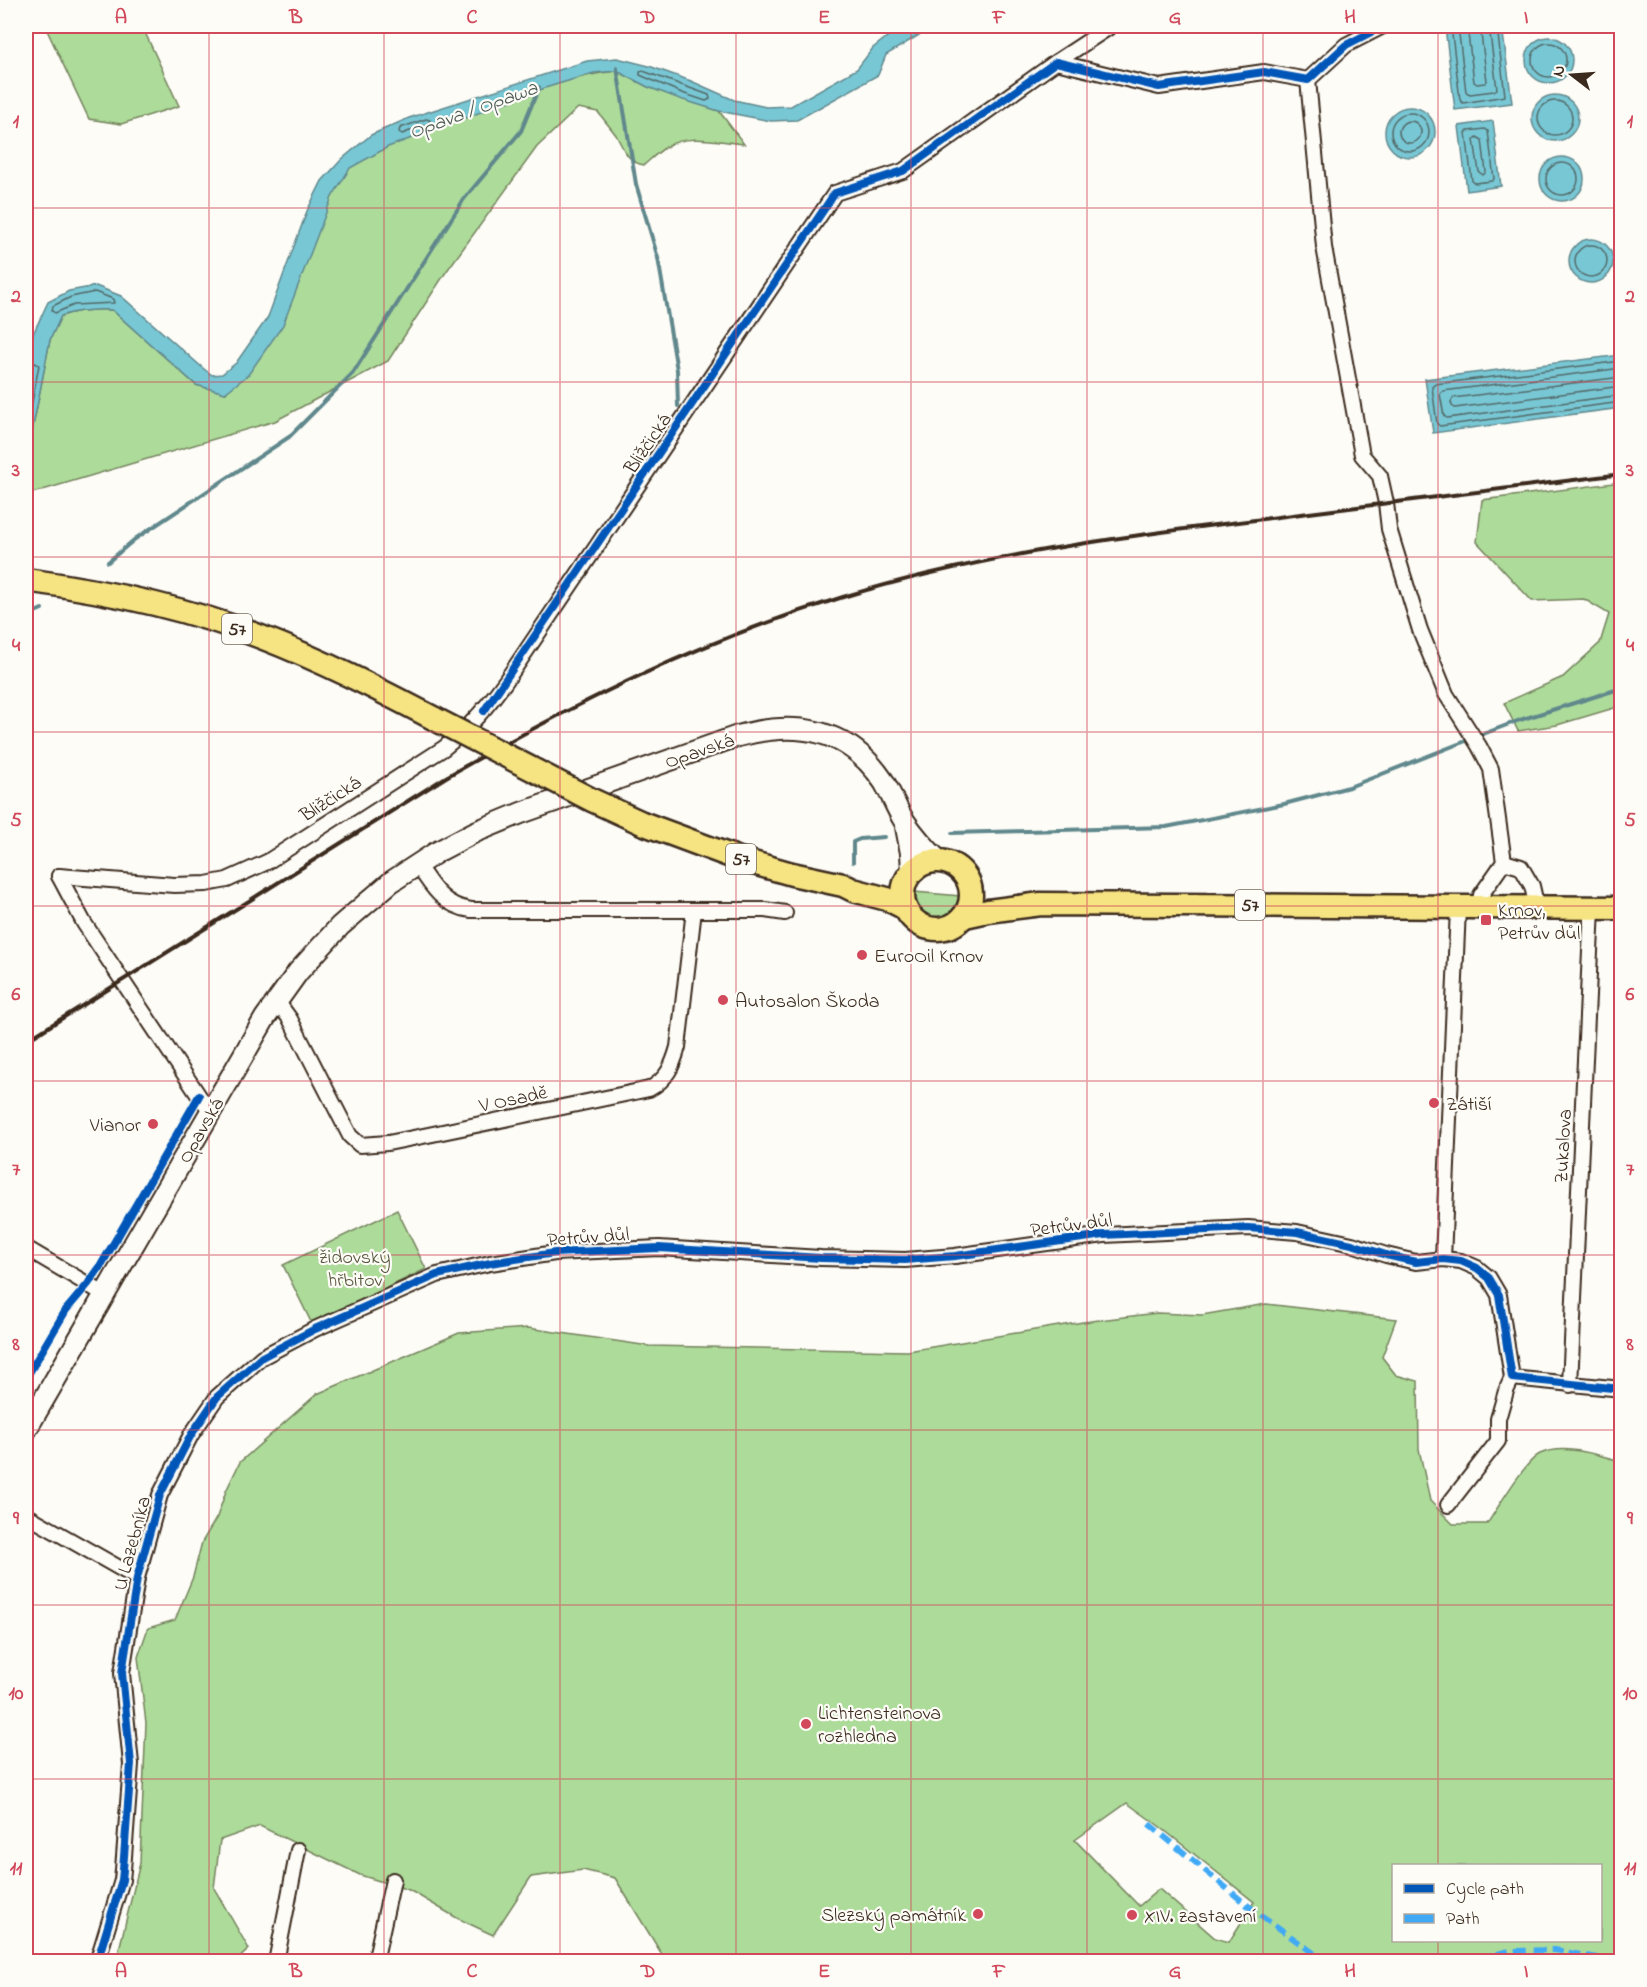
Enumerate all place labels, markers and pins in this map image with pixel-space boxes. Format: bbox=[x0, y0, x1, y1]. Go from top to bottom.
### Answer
place label: Krnov, Petrův důl bbox=[1498, 897, 1580, 949]
marker: Krnov, Petrův důl bbox=[1479, 913, 1493, 927]
place label: EuroOil Krnov bbox=[874, 943, 983, 972]
marker: EuroOil Krnov bbox=[855, 948, 869, 962]
place label: Autosalon Škoda bbox=[735, 988, 879, 1017]
marker: Autosalon Škoda bbox=[716, 993, 730, 1007]
place label: Zátiší bbox=[1446, 1091, 1492, 1120]
marker: Zátiší bbox=[1427, 1096, 1441, 1110]
place label: Vianor bbox=[89, 1112, 142, 1141]
marker: Vianor bbox=[146, 1117, 160, 1131]
place label: Lichtensteinova rozhledna bbox=[818, 1700, 941, 1752]
marker: Lichtensteinova rozhledna bbox=[799, 1717, 813, 1731]
place label: Slezský památník bbox=[821, 1902, 966, 1931]
place label: XIV. zastavení bbox=[1144, 1903, 1256, 1932]
marker: Slezský památník bbox=[971, 1907, 985, 1921]
marker: XIV. zastavení bbox=[1125, 1908, 1139, 1922]

